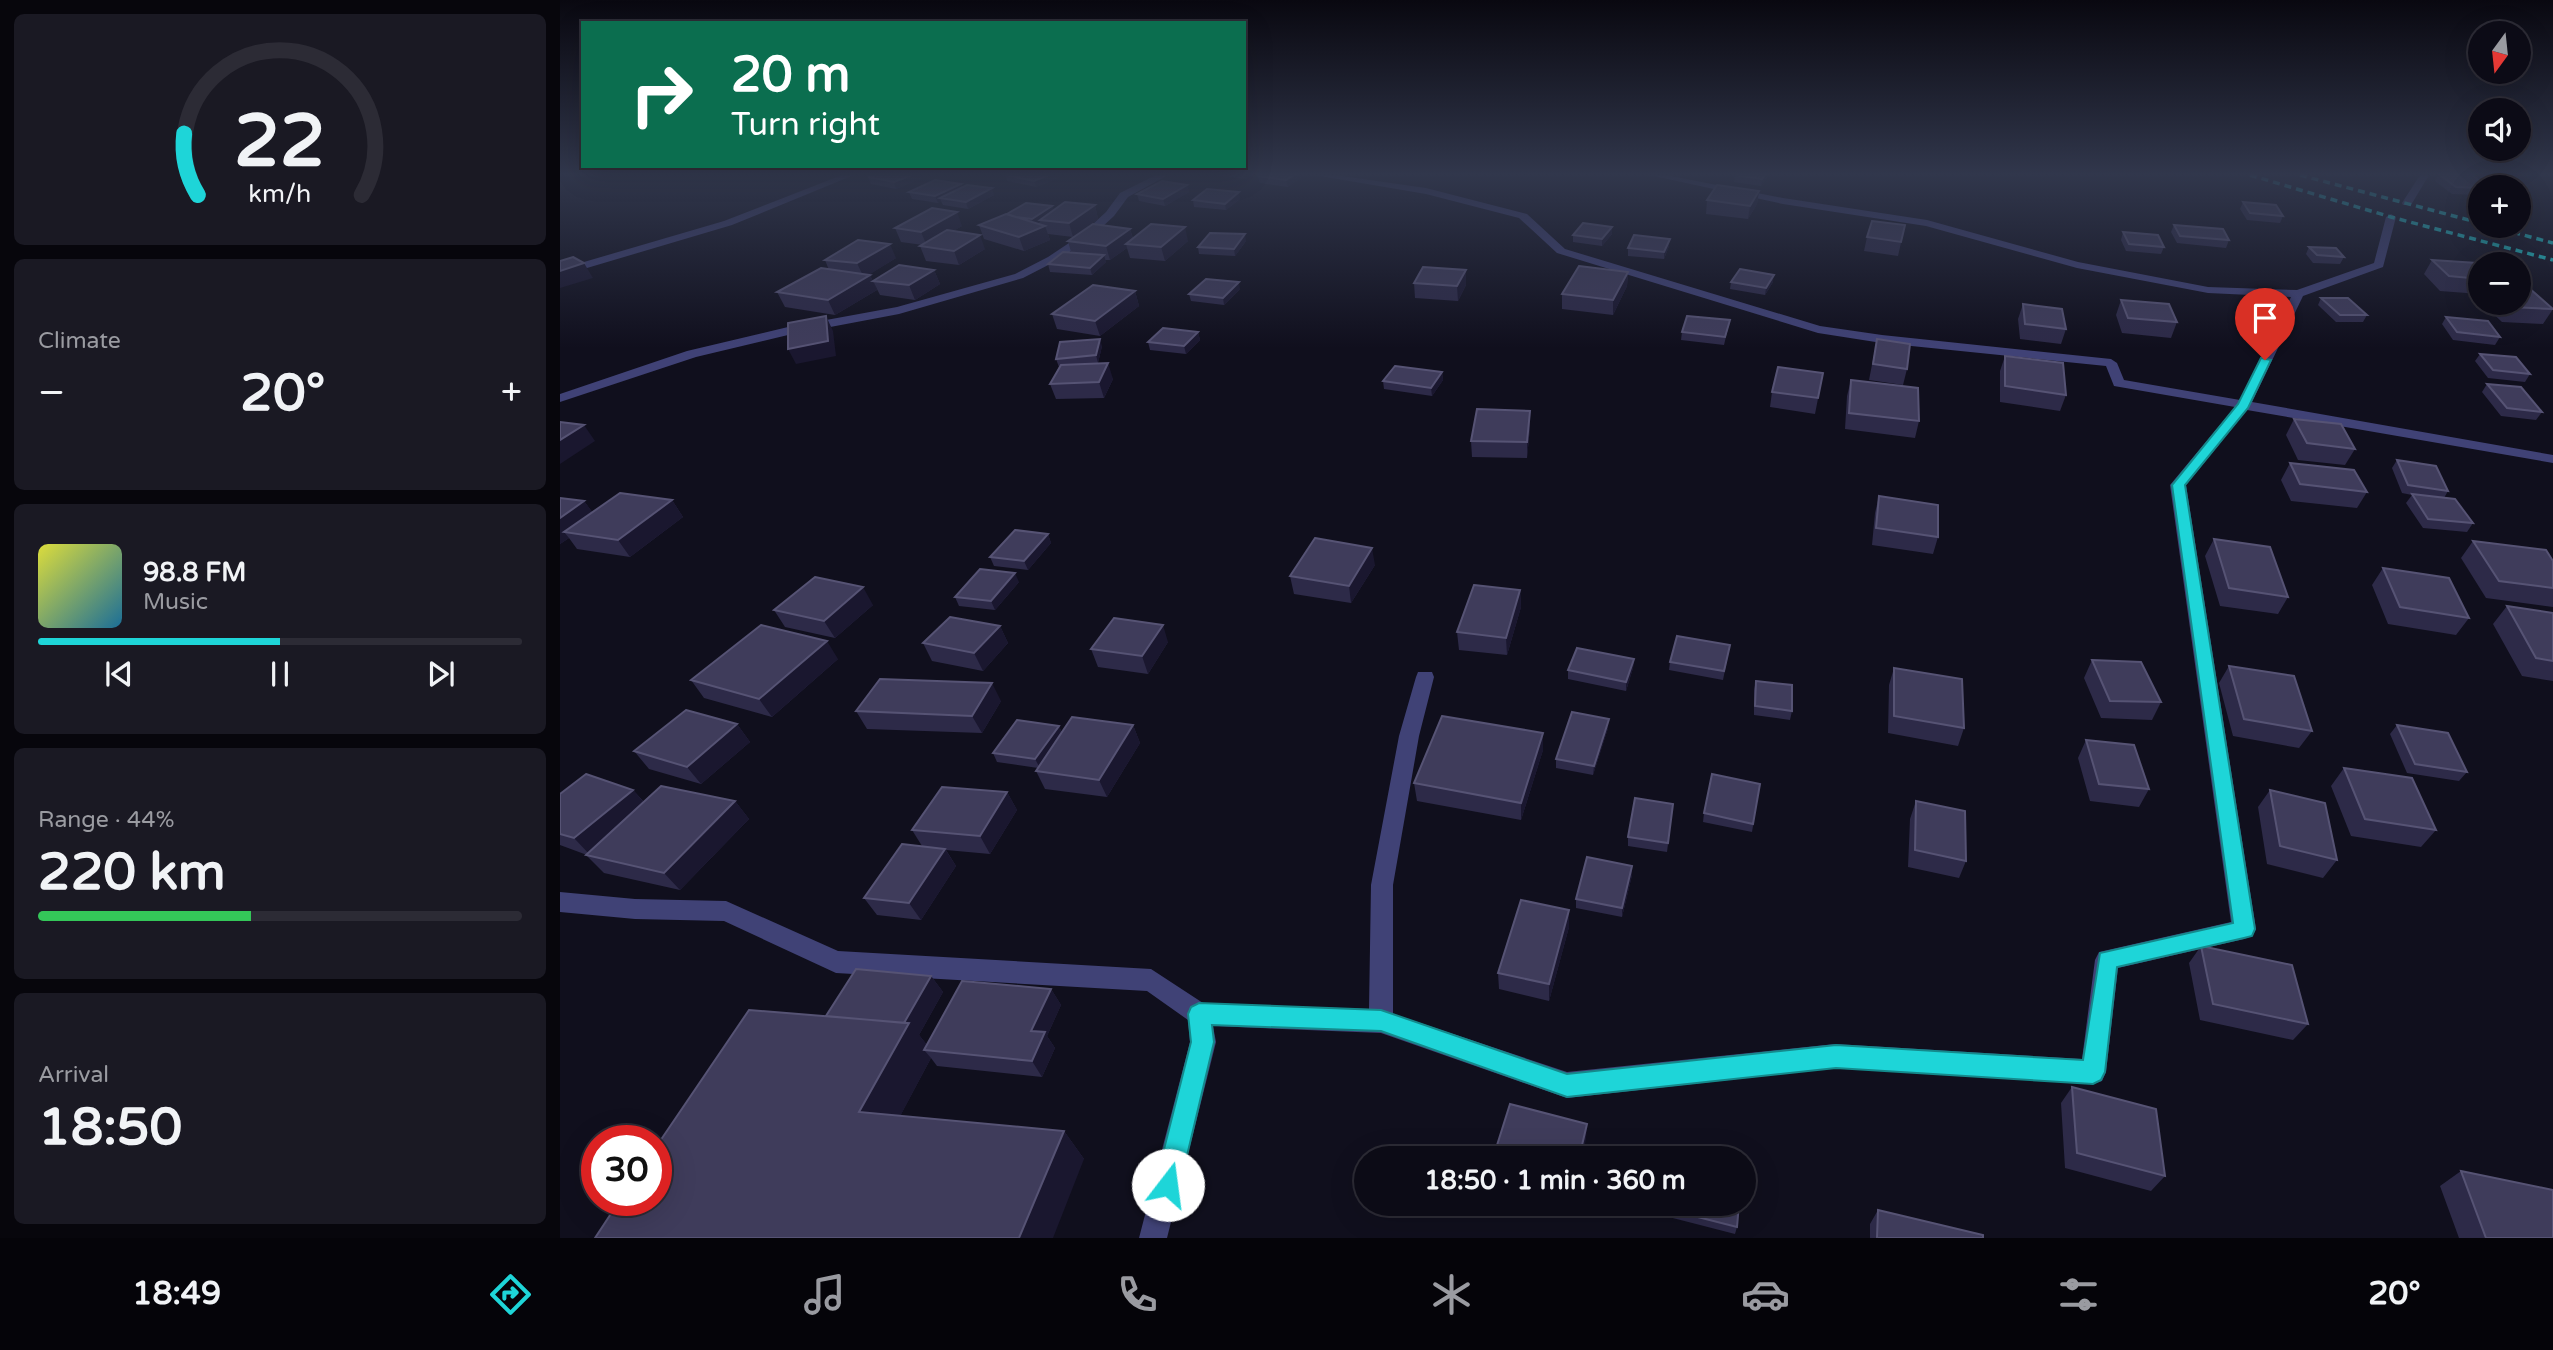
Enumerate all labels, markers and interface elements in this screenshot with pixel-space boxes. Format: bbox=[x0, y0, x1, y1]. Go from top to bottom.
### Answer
north arrow bbox=[2468, 21, 2530, 84]
map controls bbox=[2468, 21, 2531, 315]
text: 20 m bbox=[731, 46, 850, 105]
icon: right bbox=[616, 49, 707, 140]
button: sound bbox=[2468, 98, 2531, 161]
text: 22 bbox=[234, 99, 326, 187]
text: Turn right bbox=[731, 106, 880, 144]
button: + bbox=[2468, 175, 2531, 238]
text: km/h bbox=[249, 179, 311, 209]
button: − bbox=[2468, 252, 2531, 315]
pin bbox=[2235, 288, 2295, 360]
icon: arrive bbox=[2246, 299, 2284, 337]
text: Climate bbox=[38, 327, 121, 355]
text: 20° bbox=[240, 362, 325, 425]
text: − bbox=[38, 370, 65, 416]
text: + bbox=[501, 370, 522, 416]
text: 98.8 FM bbox=[143, 557, 246, 588]
text: Music bbox=[143, 588, 208, 616]
icon: previous bbox=[100, 655, 138, 693]
icon: pause bbox=[261, 655, 299, 693]
icon: next bbox=[422, 655, 460, 693]
text: Range · 44% bbox=[38, 806, 174, 834]
text: 220 km bbox=[38, 841, 226, 904]
text: Arrival bbox=[38, 1061, 109, 1089]
text: 18:50 bbox=[38, 1096, 182, 1159]
speed limit sign: 30 bbox=[581, 1125, 672, 1216]
position arrow bbox=[1131, 1148, 1205, 1222]
text: 18:50 · 1 min · 360 m bbox=[1424, 1165, 1686, 1196]
icon: directions bbox=[486, 1270, 535, 1319]
icon: music bbox=[800, 1270, 849, 1319]
icon: phone bbox=[1113, 1270, 1162, 1319]
icon: climate bbox=[1427, 1270, 1476, 1319]
icon: car bbox=[1741, 1270, 1790, 1319]
icon: filters bbox=[2054, 1270, 2103, 1319]
text: 18:49 bbox=[132, 1275, 221, 1313]
text: 20° bbox=[2368, 1275, 2421, 1313]

